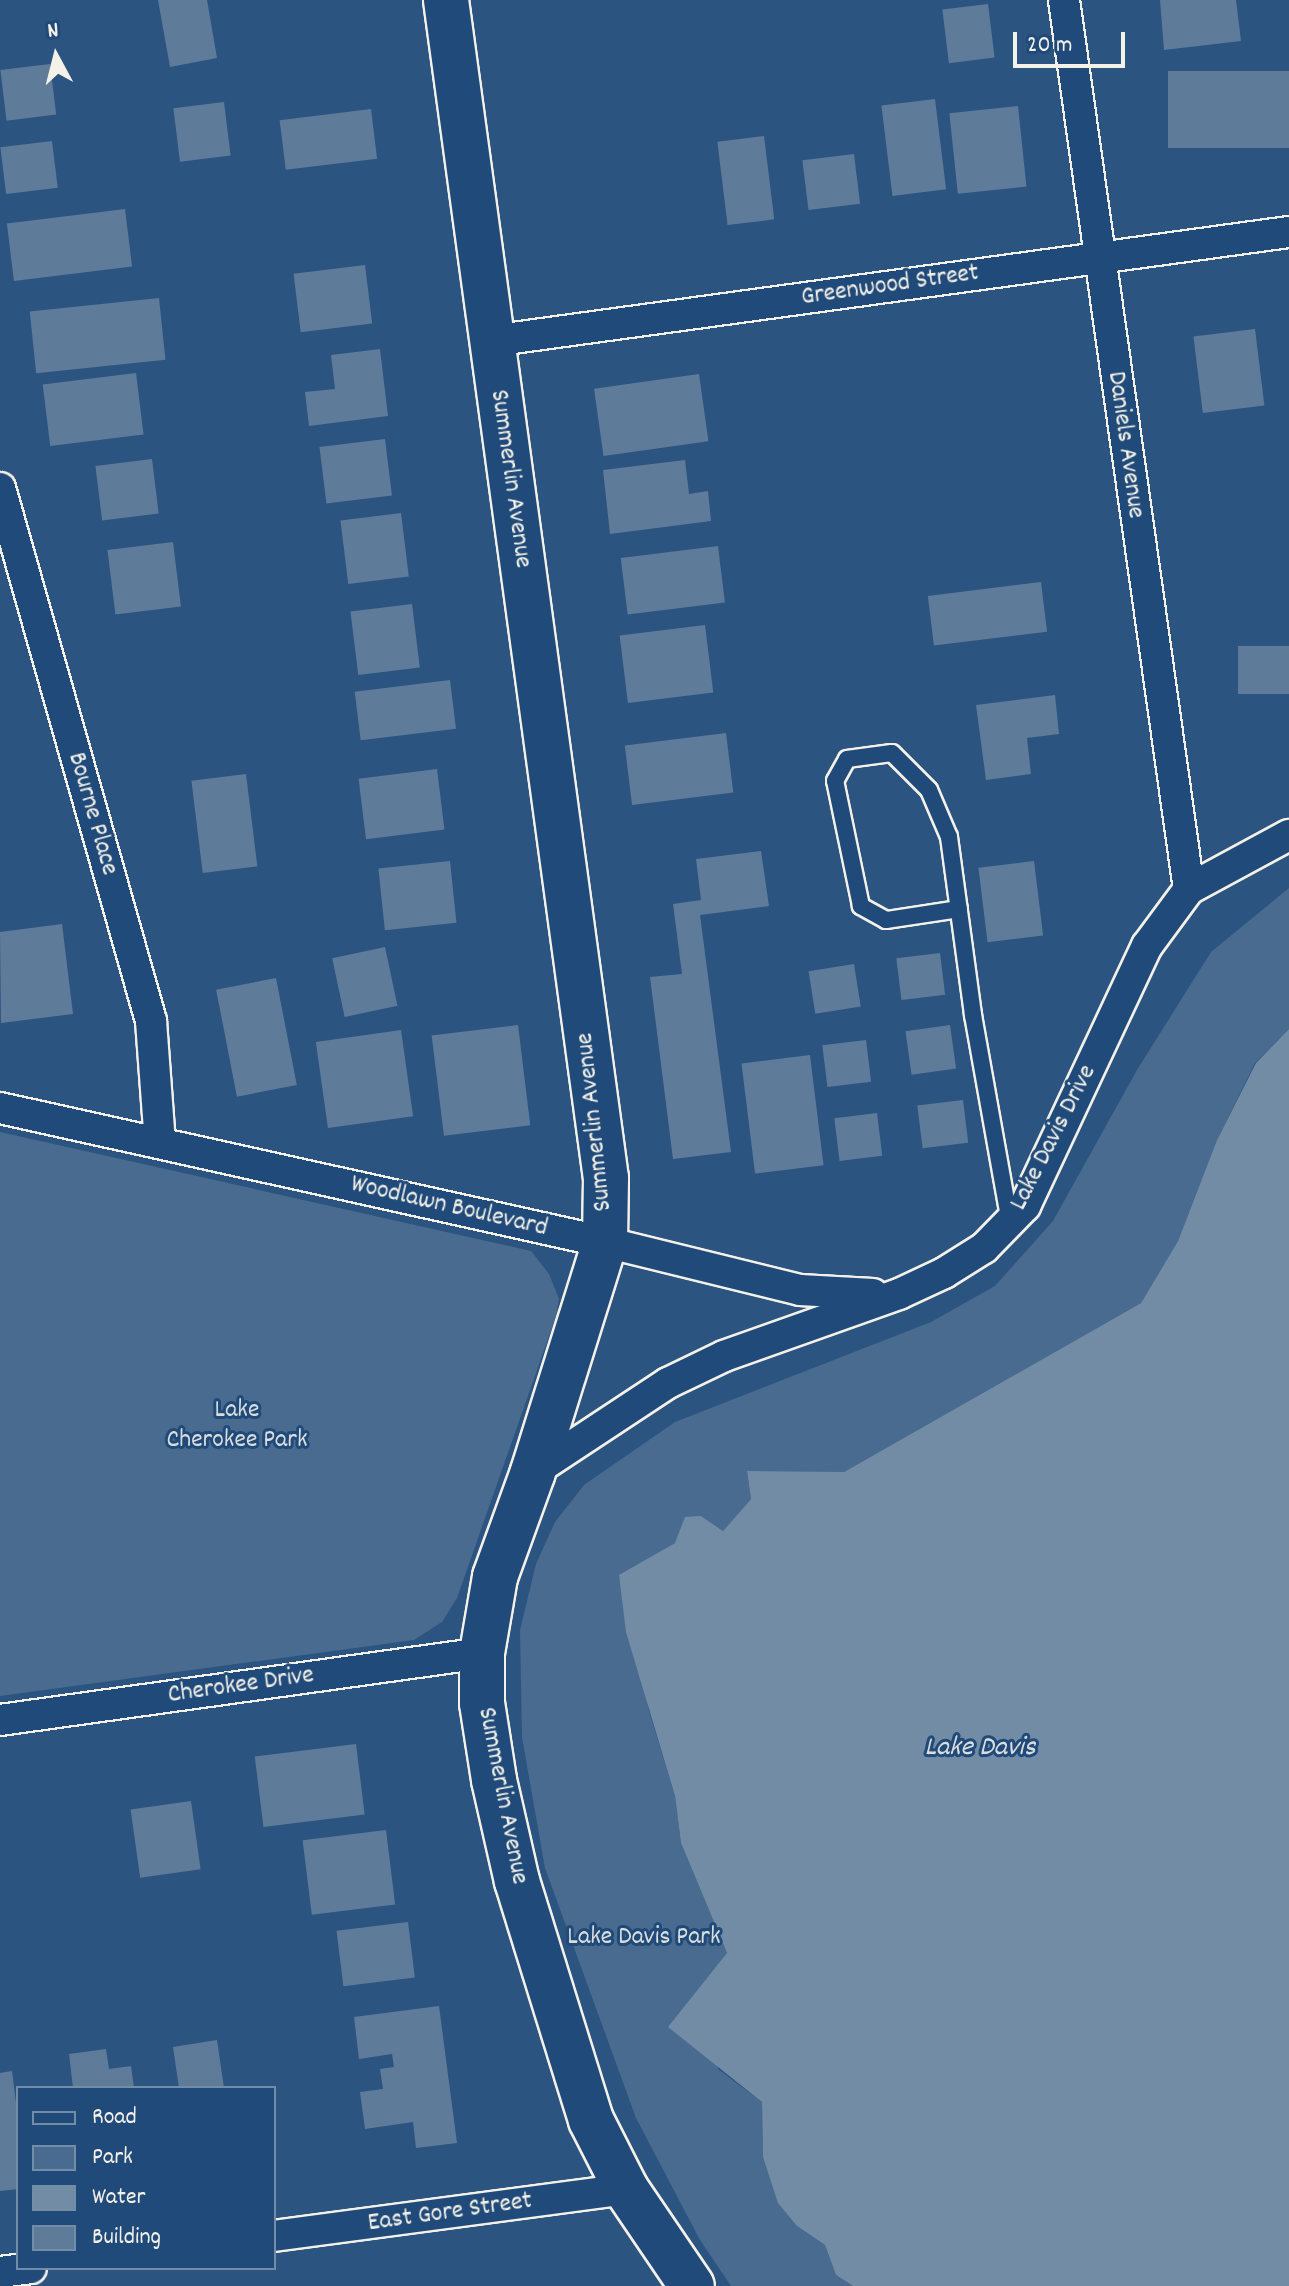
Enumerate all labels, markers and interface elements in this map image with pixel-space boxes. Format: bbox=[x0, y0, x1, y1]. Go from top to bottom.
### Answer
north arrow bbox=[16, 16, 96, 96]
text: N bbox=[46, 16, 60, 48]
scale bar bbox=[1017, 16, 1129, 66]
text: 20 m bbox=[1027, 29, 1073, 63]
street label: Greenwood Street bbox=[799, 258, 981, 314]
street label: Daniels Avenue bbox=[1099, 370, 1151, 520]
street label: Summerlin Avenue bbox=[482, 388, 538, 570]
street label: Bourne Place bbox=[60, 749, 124, 879]
street label: Summerlin Avenue bbox=[570, 1031, 620, 1213]
street label: Lake Davis Drive bbox=[1004, 1060, 1104, 1216]
street label: Woodlawn Boulevard bbox=[348, 1169, 550, 1245]
park label: Lake Cherokee Park bbox=[166, 1395, 308, 1456]
street label: Cherokee Drive bbox=[166, 1660, 316, 1712]
street label: Summerlin Avenue bbox=[470, 1705, 534, 1887]
water label: Lake Davis bbox=[925, 1732, 1035, 1766]
park label: Lake Davis Park bbox=[567, 1922, 721, 1954]
legend bbox=[16, 2086, 276, 2270]
text: Road bbox=[92, 2101, 137, 2135]
text: Park bbox=[92, 2141, 133, 2175]
text: Water bbox=[92, 2181, 145, 2215]
street label: East Gore Street bbox=[366, 2186, 534, 2240]
text: Building bbox=[92, 2221, 161, 2255]

